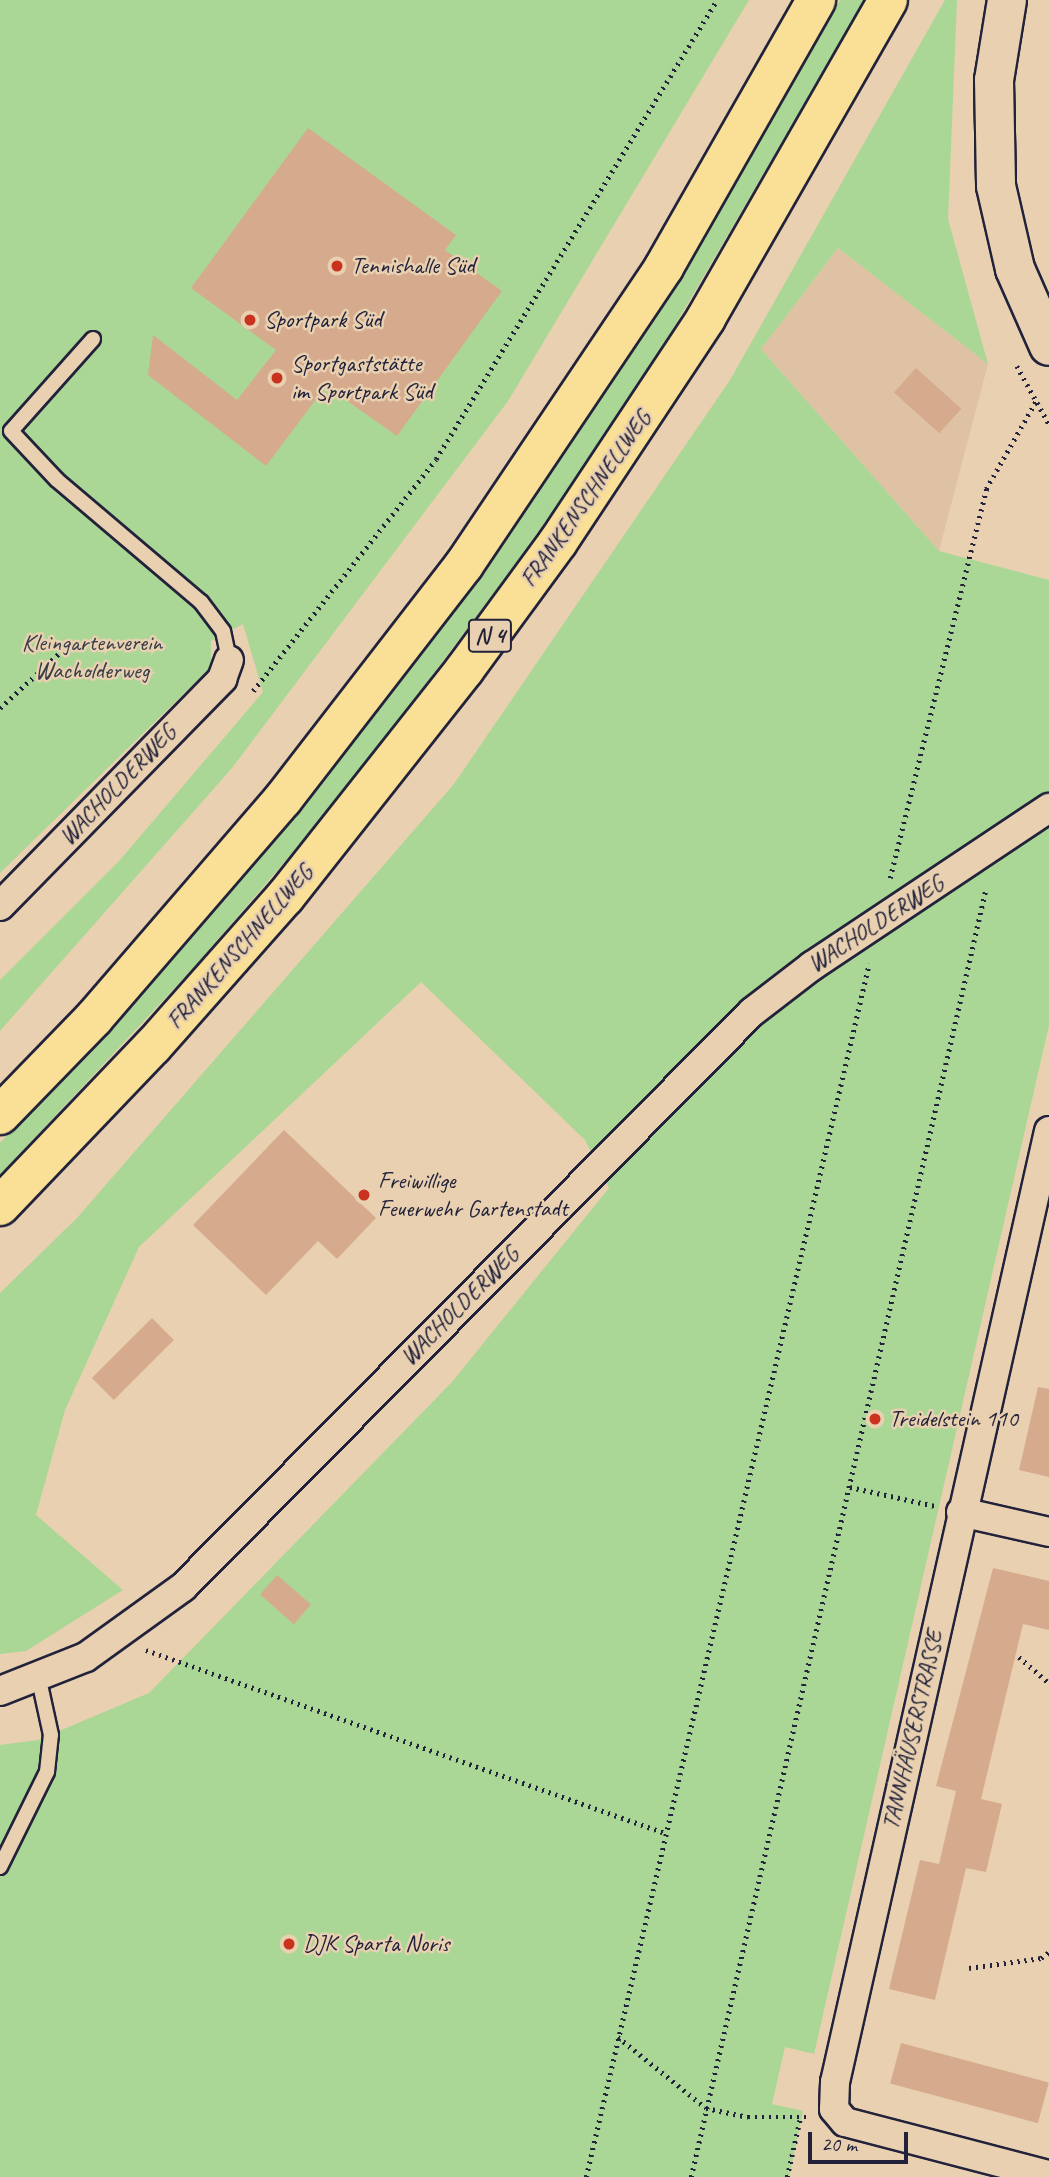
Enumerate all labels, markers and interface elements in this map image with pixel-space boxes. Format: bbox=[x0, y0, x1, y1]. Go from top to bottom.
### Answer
place label: Tennishalle Süd bbox=[351, 252, 475, 280]
marker: Tennishalle Süd bbox=[329, 258, 345, 274]
place label: Sportpark Süd bbox=[264, 306, 382, 334]
marker: Sportpark Süd bbox=[242, 312, 258, 328]
place label: Sportgaststätte im Sportpark Süd bbox=[291, 350, 432, 406]
marker: Sportgaststätte im Sportpark Süd bbox=[269, 370, 285, 386]
street label: FRANKENSCHNELLWEG bbox=[514, 405, 658, 593]
road number: N 4 bbox=[467, 616, 513, 656]
park label: Kleingartenverein Wacholderweg bbox=[22, 629, 162, 685]
street label: WACHOLDERWEG bbox=[53, 719, 183, 851]
street label: FRANKENSCHNELLWEG bbox=[161, 859, 319, 1035]
street label: WACHOLDERWEG bbox=[803, 869, 949, 979]
place label: Freiwillige Feuerwehr Gartenstadt bbox=[378, 1167, 568, 1223]
marker: Freiwillige Feuerwehr Gartenstadt bbox=[356, 1187, 372, 1203]
street label: WACHOLDERWEG bbox=[395, 1241, 525, 1371]
place label: Treidelstein 110 bbox=[889, 1405, 1018, 1433]
marker: Treidelstein 110 bbox=[867, 1411, 883, 1427]
street label: TANNHÄUSERSTRASSE bbox=[876, 1628, 950, 1832]
place label: DJK Sparta Noris bbox=[303, 1930, 449, 1958]
marker: DJK Sparta Noris bbox=[281, 1936, 297, 1952]
scale bar bbox=[811, 2118, 911, 2162]
text: 20 m bbox=[821, 2131, 857, 2157]

